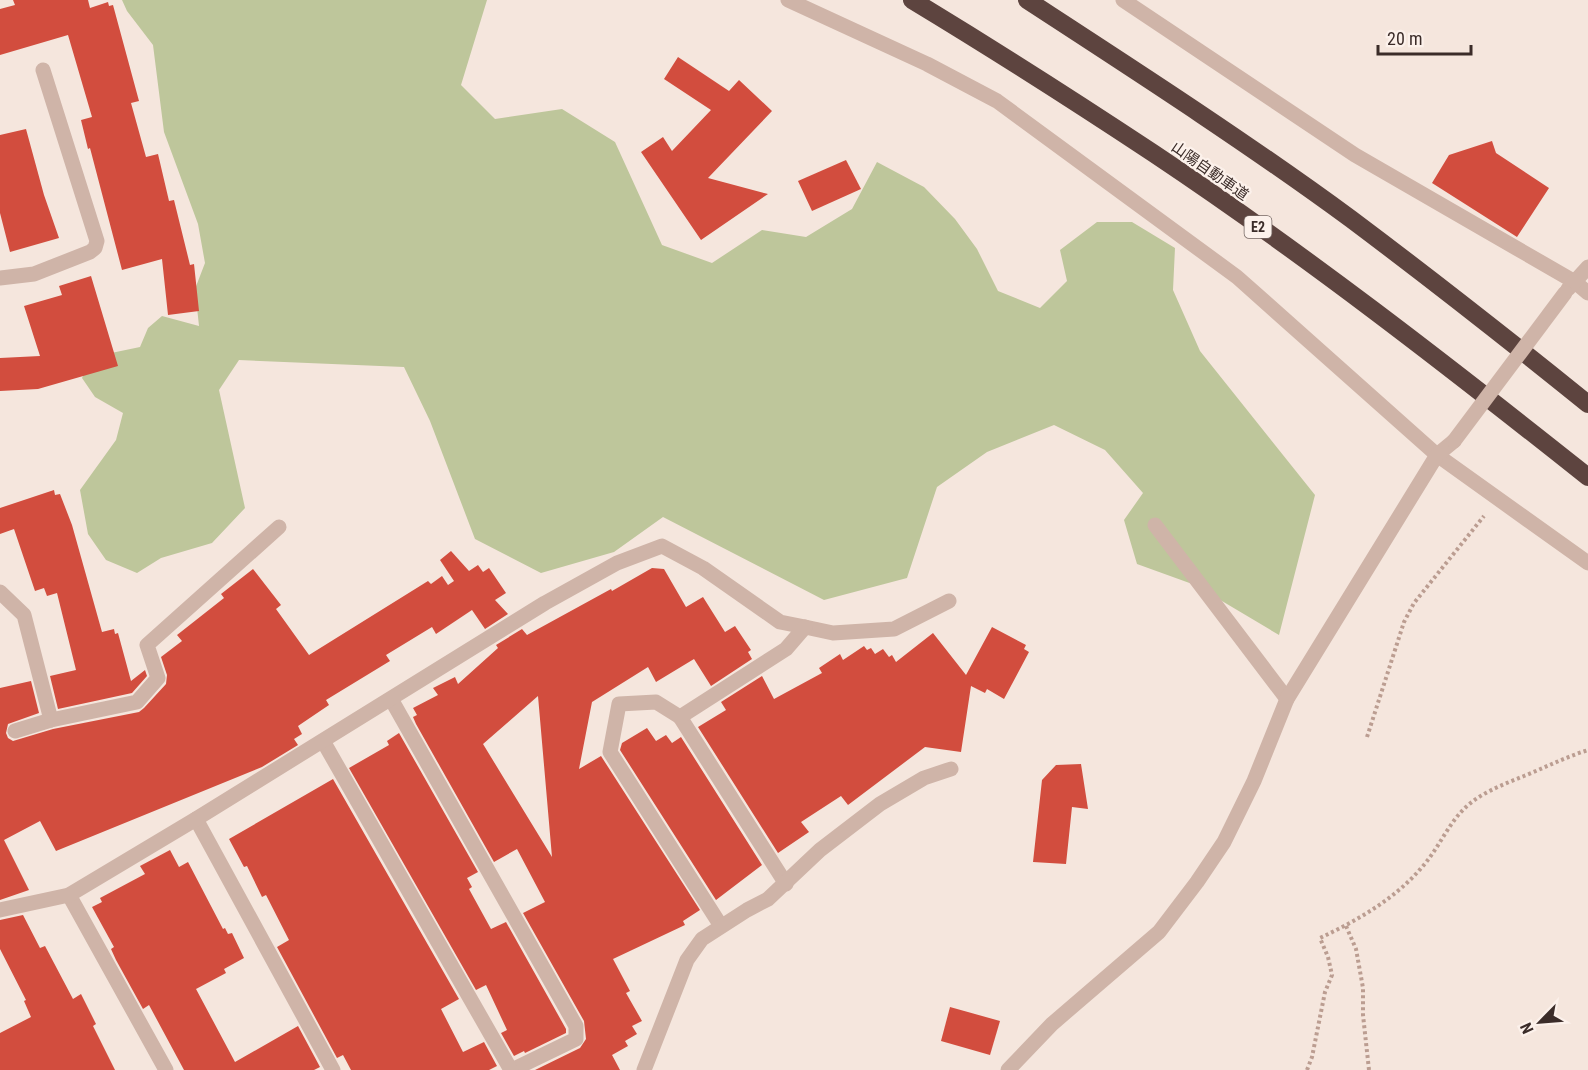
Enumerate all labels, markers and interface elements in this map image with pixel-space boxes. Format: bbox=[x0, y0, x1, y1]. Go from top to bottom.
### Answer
scale bar bbox=[1378, 18, 1471, 56]
text: 20 m bbox=[1387, 28, 1422, 49]
street label: 山陽自動車道 bbox=[1168, 138, 1252, 204]
road number: E2 bbox=[1244, 216, 1272, 238]
north arrow bbox=[1510, 992, 1570, 1052]
text: N bbox=[1516, 1020, 1538, 1037]

